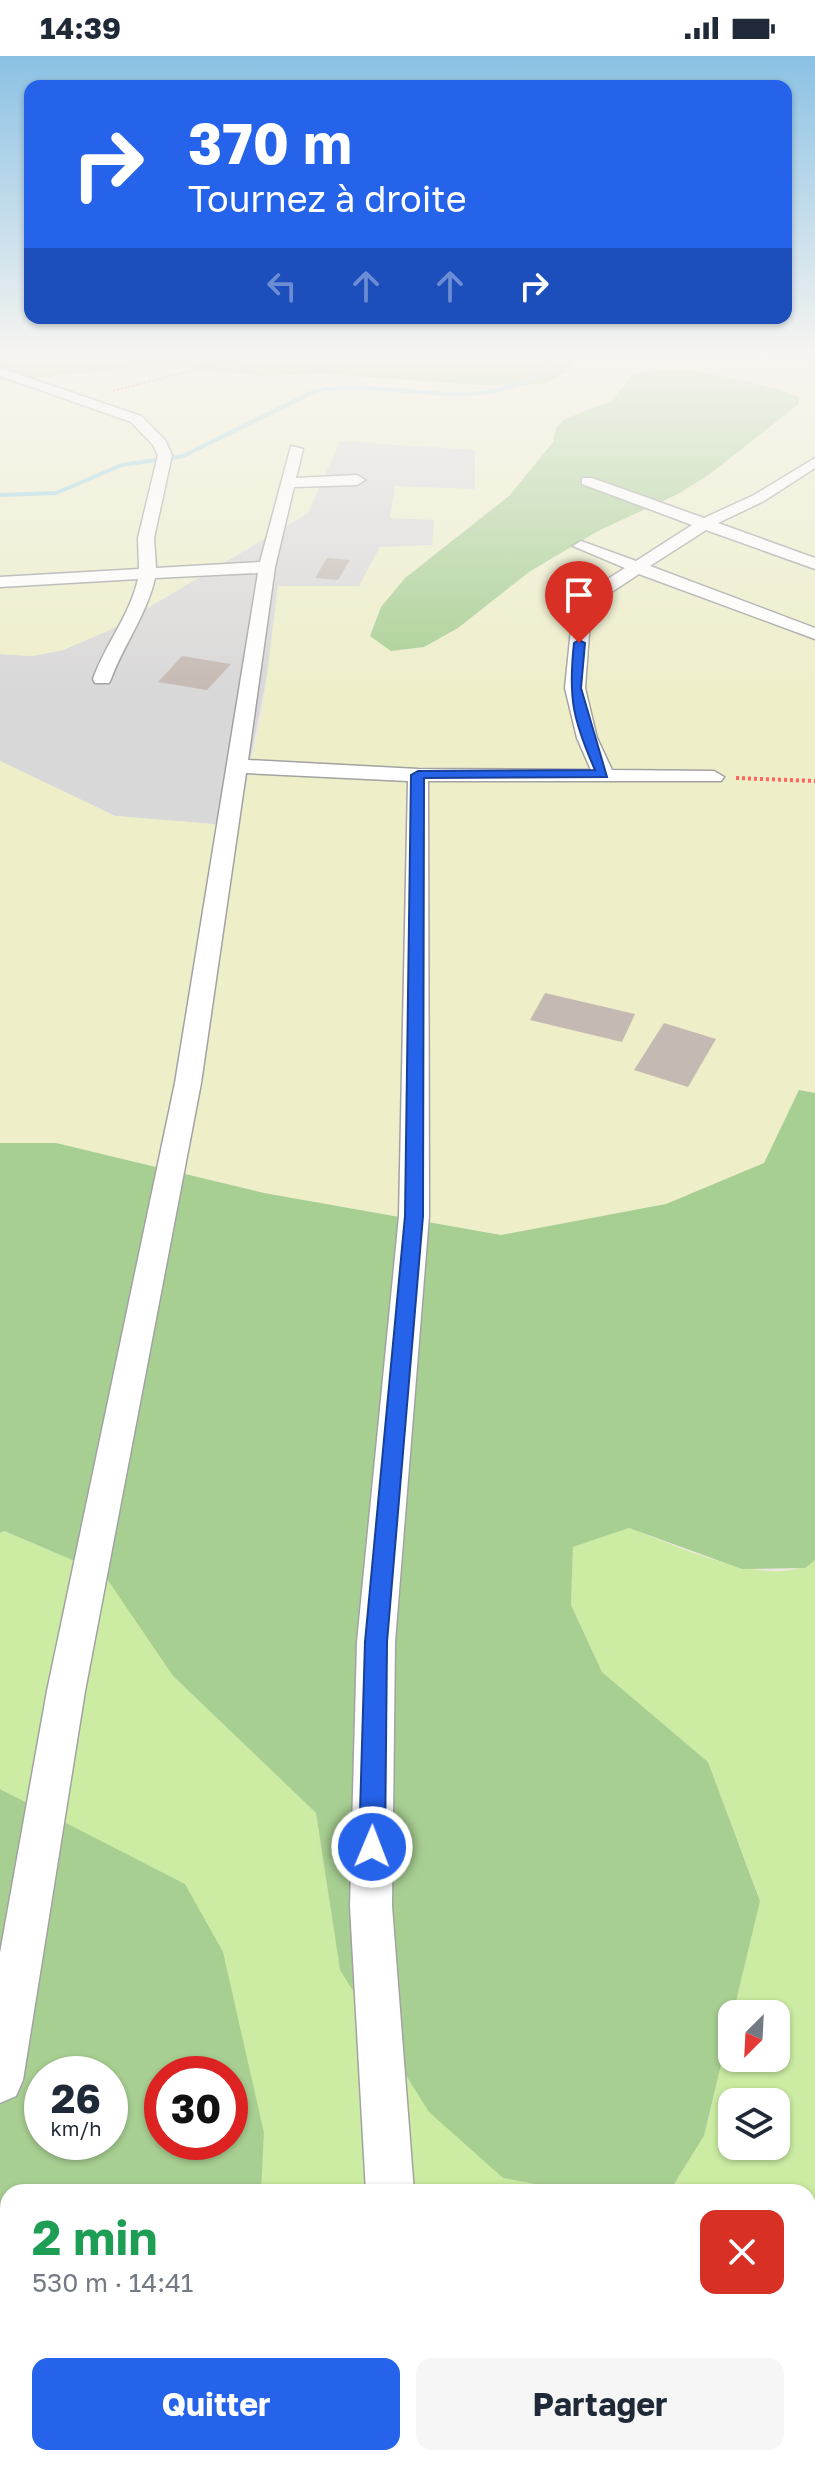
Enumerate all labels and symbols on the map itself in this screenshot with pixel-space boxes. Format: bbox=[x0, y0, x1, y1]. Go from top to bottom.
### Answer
pin bbox=[545, 561, 613, 643]
position arrow bbox=[330, 1805, 414, 1889]
north arrow bbox=[718, 2000, 790, 2072]
speed limit sign: 30 bbox=[144, 2056, 248, 2160]

